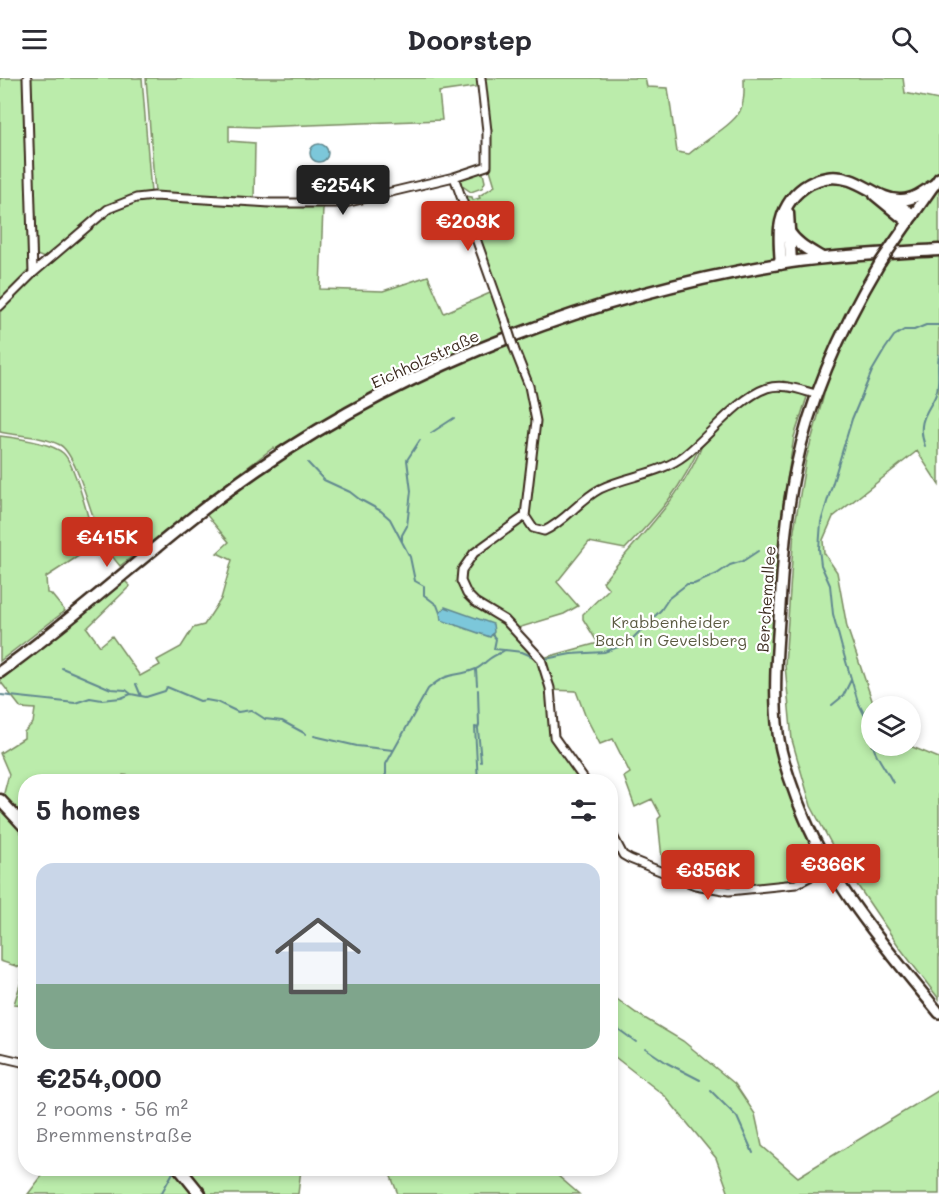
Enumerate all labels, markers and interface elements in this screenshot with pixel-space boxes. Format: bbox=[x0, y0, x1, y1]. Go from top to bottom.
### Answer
text: Doorstep bbox=[407, 22, 532, 57]
icon: menu bbox=[18, 23, 51, 56]
icon: search bbox=[888, 23, 921, 56]
pin: €254K bbox=[301, 165, 385, 216]
text: €254K bbox=[311, 171, 375, 197]
pin: €203K bbox=[426, 201, 510, 252]
text: €203K bbox=[435, 207, 501, 233]
street label: Eichholzstraße bbox=[367, 324, 482, 393]
pin: €415K bbox=[65, 517, 149, 568]
text: €415K bbox=[76, 523, 138, 549]
street label: Berchemallee bbox=[751, 545, 780, 653]
park label: Krabbenheider Bach in Gevelsberg bbox=[595, 611, 747, 650]
map controls bbox=[861, 696, 921, 756]
button: layers bbox=[861, 696, 921, 756]
text: 5 homes bbox=[36, 793, 141, 827]
icon: filters bbox=[567, 794, 600, 827]
pin: €366K bbox=[791, 844, 875, 895]
pin: €356K bbox=[666, 850, 750, 901]
text: €366K bbox=[800, 850, 866, 876]
text: €356K bbox=[675, 856, 741, 882]
icon: home bbox=[264, 902, 372, 1010]
text: €254,000 bbox=[36, 1061, 161, 1095]
text: 2 rooms · 56 m² bbox=[36, 1095, 188, 1121]
text: Bremmenstraße bbox=[36, 1121, 192, 1147]

